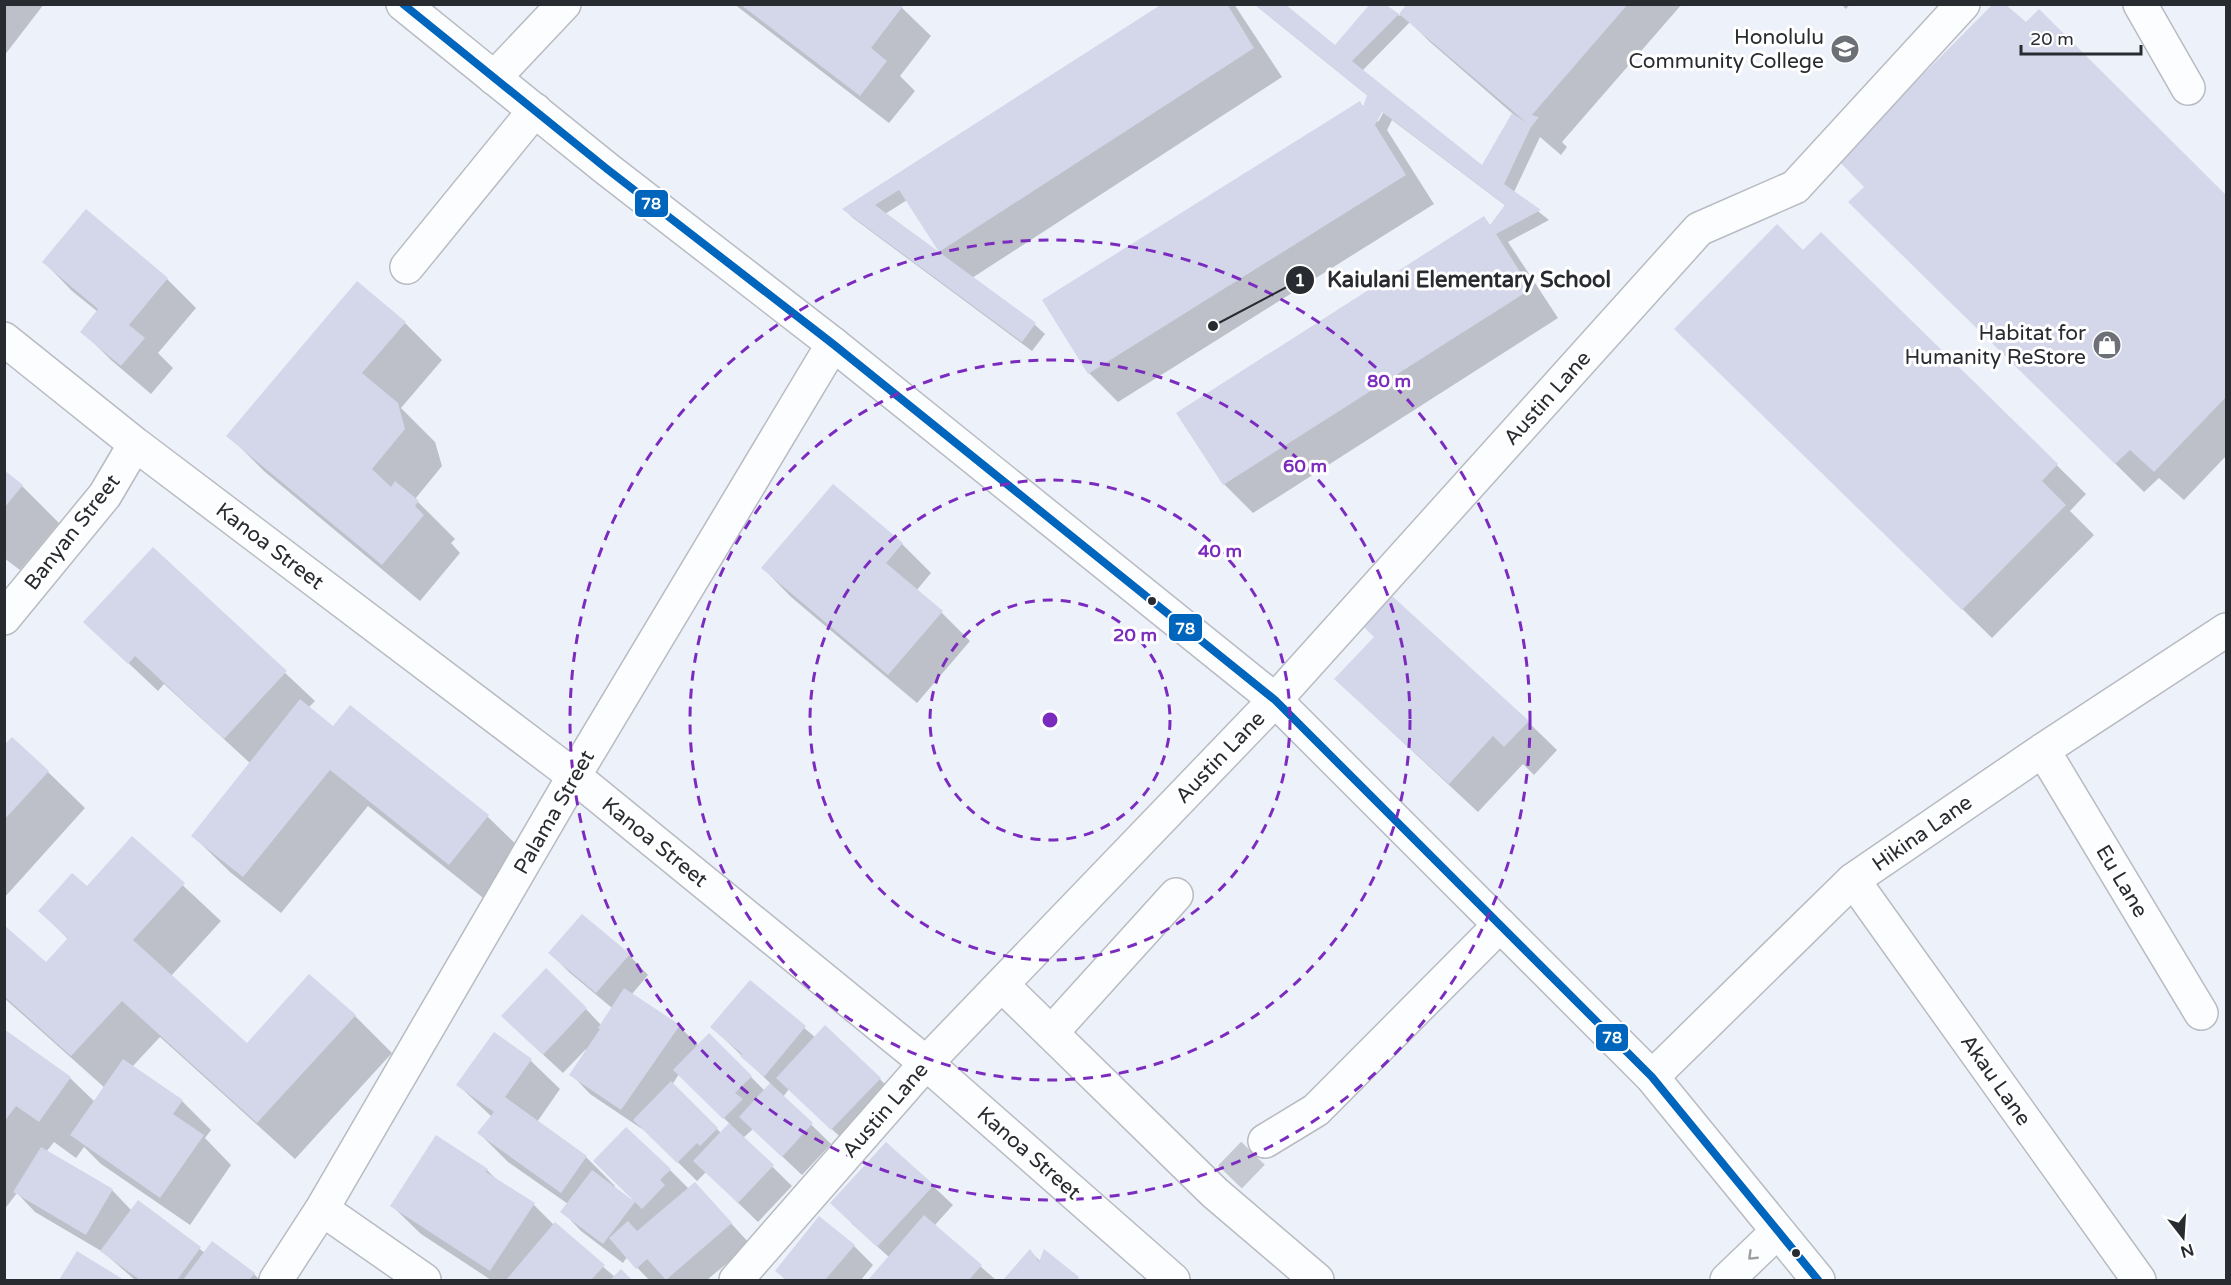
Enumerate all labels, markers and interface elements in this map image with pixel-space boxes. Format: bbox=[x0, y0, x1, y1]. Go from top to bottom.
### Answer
scale bar bbox=[2021, 18, 2141, 56]
place label: Honolulu Community College bbox=[1629, 25, 1824, 74]
text: 20 m bbox=[2030, 28, 2074, 50]
school or university icon: Honolulu Community College bbox=[1829, 33, 1861, 65]
line badge: 78 bbox=[634, 189, 669, 218]
text: 78 bbox=[641, 194, 661, 214]
callout: Kaiulani Elementary School bbox=[1285, 260, 1623, 300]
text: Kaiulani Elementary School bbox=[1327, 267, 1611, 293]
text: 1 bbox=[1294, 269, 1306, 291]
place label: Habitat for Humanity ReStore bbox=[1905, 321, 2086, 370]
shop icon: Habitat for Humanity ReStore bbox=[2091, 329, 2123, 361]
street label: Austin Lane bbox=[1499, 346, 1596, 451]
text: 80 m bbox=[1367, 370, 1411, 392]
text: 60 m bbox=[1283, 455, 1327, 477]
street label: Banyan Street bbox=[19, 469, 125, 595]
street label: Kanoa Street bbox=[211, 498, 329, 595]
text: 40 m bbox=[1198, 540, 1242, 562]
unlabelled marker bbox=[1146, 595, 1158, 607]
line badge: 78 bbox=[1168, 613, 1203, 642]
text: 78 bbox=[1175, 619, 1195, 639]
text: 20 m bbox=[1113, 624, 1157, 646]
street label: Austin Lane bbox=[1170, 706, 1270, 809]
centre of rings bbox=[1040, 710, 1060, 730]
street label: Palama Street bbox=[509, 746, 600, 879]
street label: Hikina Lane bbox=[1868, 790, 1977, 877]
street label: Kanoa Street bbox=[597, 792, 713, 893]
street label: Eu Lane bbox=[2090, 841, 2153, 922]
line badge: 78 bbox=[1595, 1023, 1629, 1052]
text: 78 bbox=[1602, 1028, 1622, 1048]
street label: Akau Lane bbox=[1955, 1030, 2036, 1131]
street label: Austin Lane bbox=[837, 1057, 934, 1163]
street label: Kanoa Street bbox=[972, 1102, 1085, 1205]
north arrow bbox=[2153, 1207, 2213, 1267]
text: N bbox=[2178, 1239, 2196, 1262]
unlabelled marker bbox=[1790, 1247, 1802, 1259]
one-way arrow bbox=[1749, 1249, 1760, 1260]

